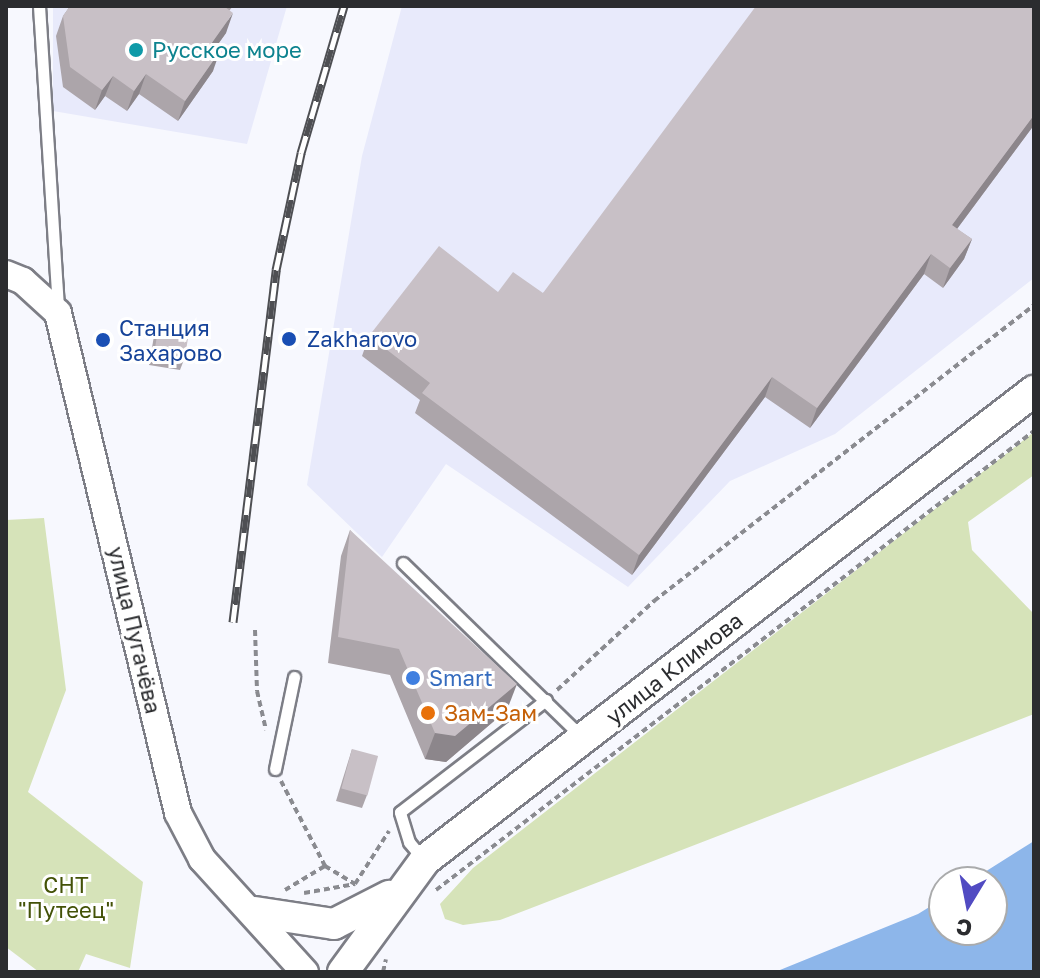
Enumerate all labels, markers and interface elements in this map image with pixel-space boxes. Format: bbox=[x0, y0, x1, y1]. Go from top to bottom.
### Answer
place label: Русское море bbox=[152, 37, 302, 63]
marker: Русское море bbox=[127, 41, 145, 59]
place label: Станция Захарово bbox=[119, 314, 222, 366]
place label: Zakharovo bbox=[307, 326, 417, 352]
marker: Zakharovo bbox=[278, 328, 300, 350]
marker: Станция Захарово bbox=[94, 331, 112, 349]
street label: улица Пугачёва bbox=[103, 544, 167, 716]
street label: улица Климова bbox=[600, 607, 748, 729]
place label: Smart bbox=[429, 665, 493, 691]
marker: Smart bbox=[404, 669, 422, 687]
place label: Зам-Зам bbox=[444, 700, 537, 726]
marker: Зам-Зам bbox=[419, 704, 437, 722]
north arrow bbox=[928, 866, 1008, 946]
park label: СНТ "Путеец" bbox=[18, 871, 114, 922]
text: С bbox=[954, 914, 974, 943]

